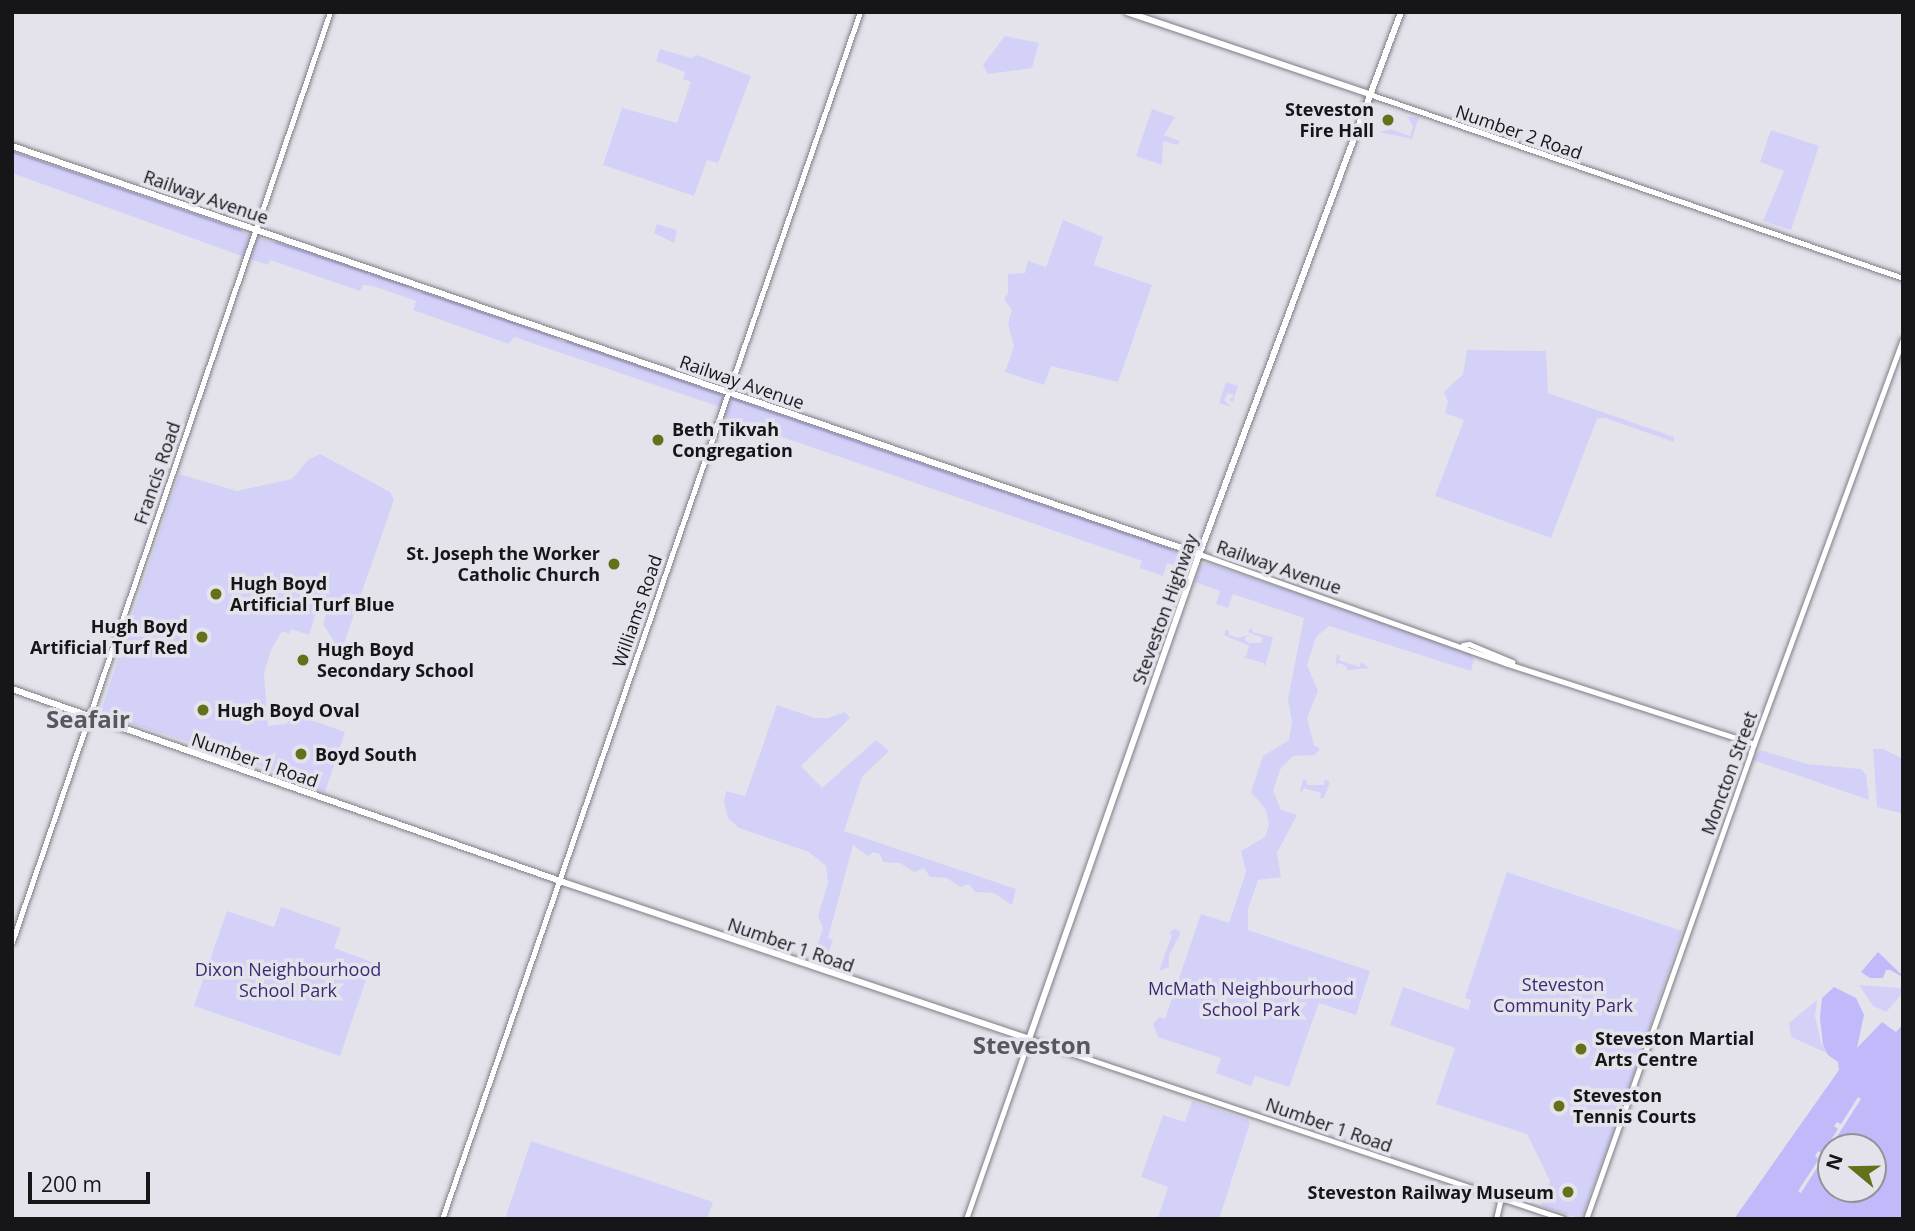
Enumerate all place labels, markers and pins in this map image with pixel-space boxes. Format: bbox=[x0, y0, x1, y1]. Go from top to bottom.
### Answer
place label: Steveston Fire Hall bbox=[1285, 99, 1374, 142]
marker: Steveston Fire Hall bbox=[1380, 112, 1396, 128]
place label: Beth Tikvah Congregation bbox=[672, 419, 793, 462]
marker: Beth Tikvah Congregation bbox=[650, 432, 666, 448]
place label: St. Joseph the Worker Catholic Church bbox=[406, 543, 600, 586]
marker: St. Joseph the Worker Catholic Church bbox=[606, 556, 622, 572]
place label: Hugh Boyd Artificial Turf Blue bbox=[230, 573, 394, 616]
marker: Hugh Boyd Artificial Turf Blue bbox=[208, 586, 224, 602]
place label: Hugh Boyd Artificial Turf Red bbox=[30, 616, 188, 658]
marker: Hugh Boyd Artificial Turf Red bbox=[194, 629, 210, 645]
place label: Hugh Boyd Secondary School bbox=[317, 639, 474, 682]
marker: Hugh Boyd Secondary School bbox=[295, 652, 311, 668]
place label: Hugh Boyd Oval bbox=[217, 699, 360, 721]
marker: Hugh Boyd Oval bbox=[195, 702, 211, 718]
place label: Boyd South bbox=[315, 743, 417, 765]
marker: Boyd South bbox=[293, 746, 309, 762]
place label: Steveston Martial Arts Centre bbox=[1595, 1028, 1754, 1070]
marker: Steveston Martial Arts Centre bbox=[1573, 1041, 1589, 1057]
place label: Steveston Tennis Courts bbox=[1573, 1085, 1696, 1128]
marker: Steveston Tennis Courts bbox=[1551, 1098, 1567, 1114]
place label: Steveston Railway Museum bbox=[1308, 1181, 1554, 1203]
marker: Steveston Railway Museum bbox=[1560, 1184, 1576, 1200]

